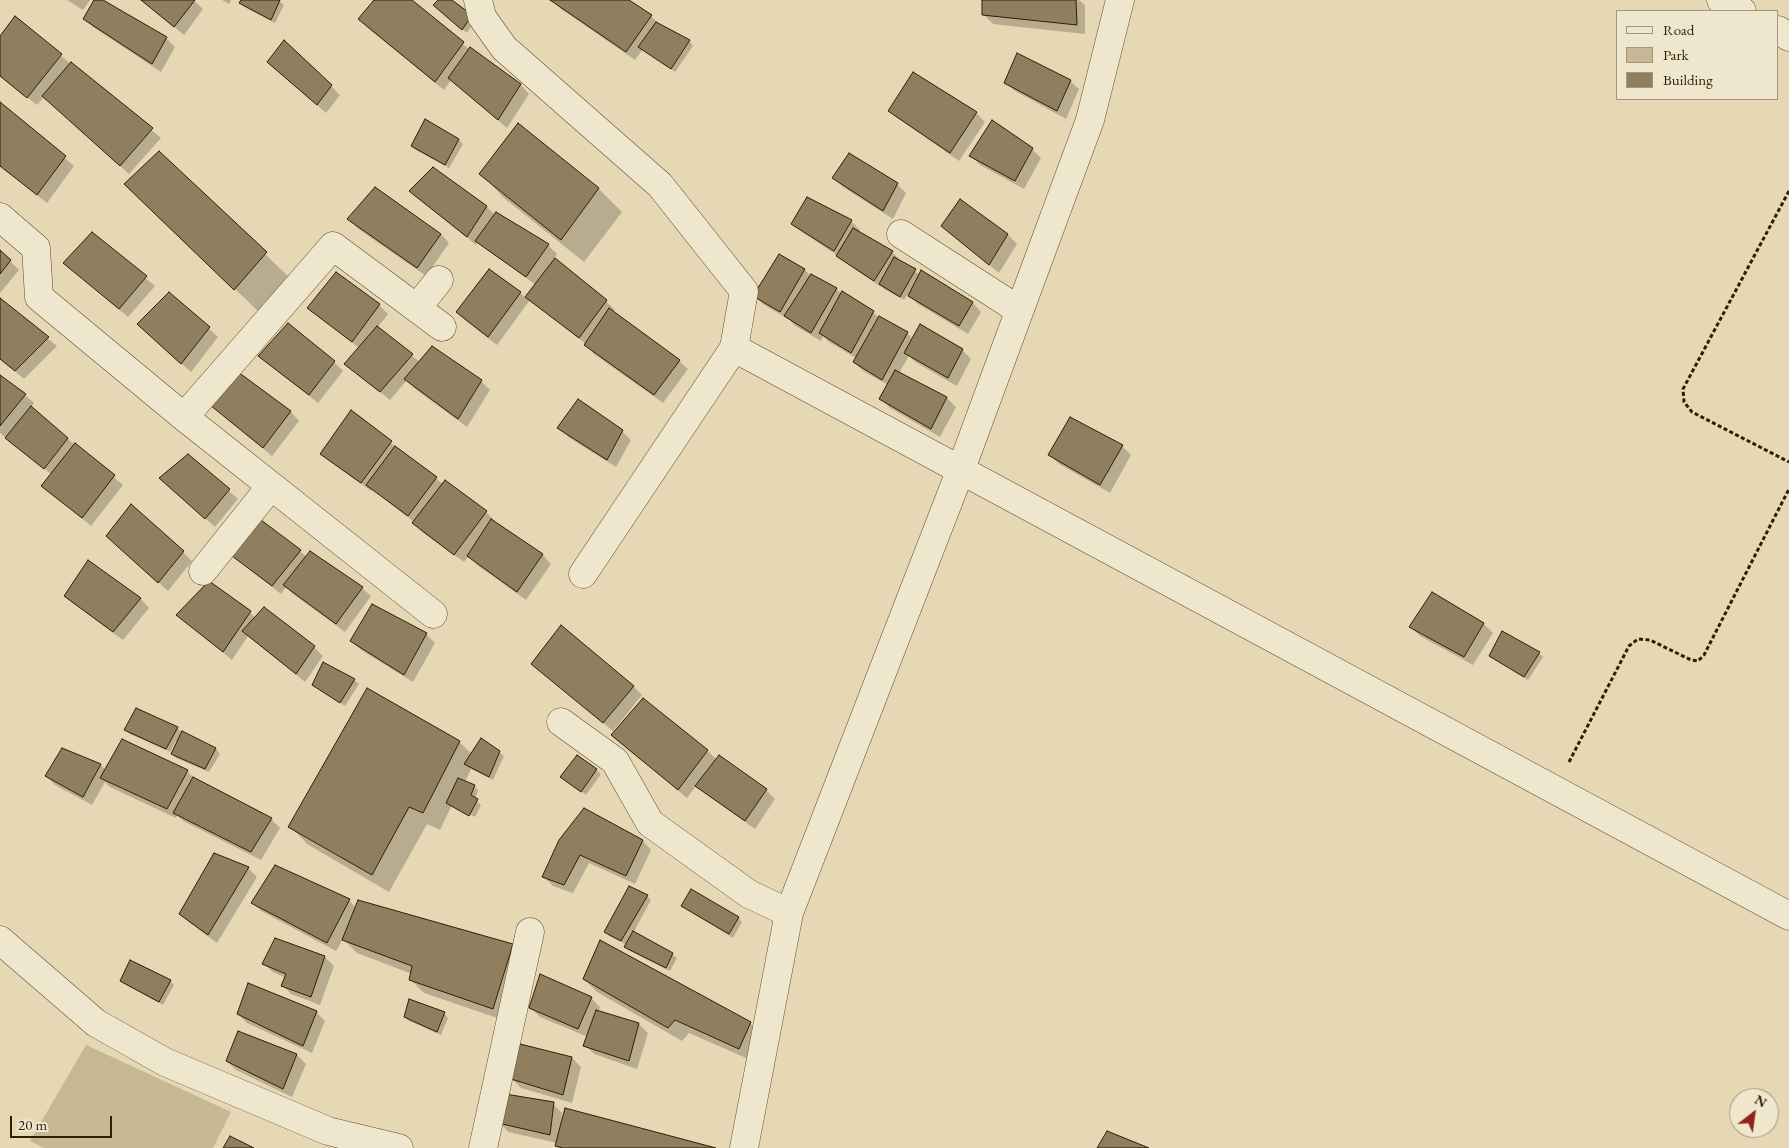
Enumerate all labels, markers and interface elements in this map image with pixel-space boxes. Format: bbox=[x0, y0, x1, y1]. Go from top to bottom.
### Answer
legend bbox=[1616, 10, 1779, 100]
text: Road bbox=[1663, 20, 1694, 39]
text: Park bbox=[1663, 45, 1689, 64]
text: Building bbox=[1663, 70, 1713, 89]
north arrow bbox=[1729, 1088, 1779, 1138]
text: N bbox=[1752, 1090, 1770, 1111]
scale bar bbox=[12, 1106, 115, 1138]
text: 20 m bbox=[18, 1115, 47, 1134]

